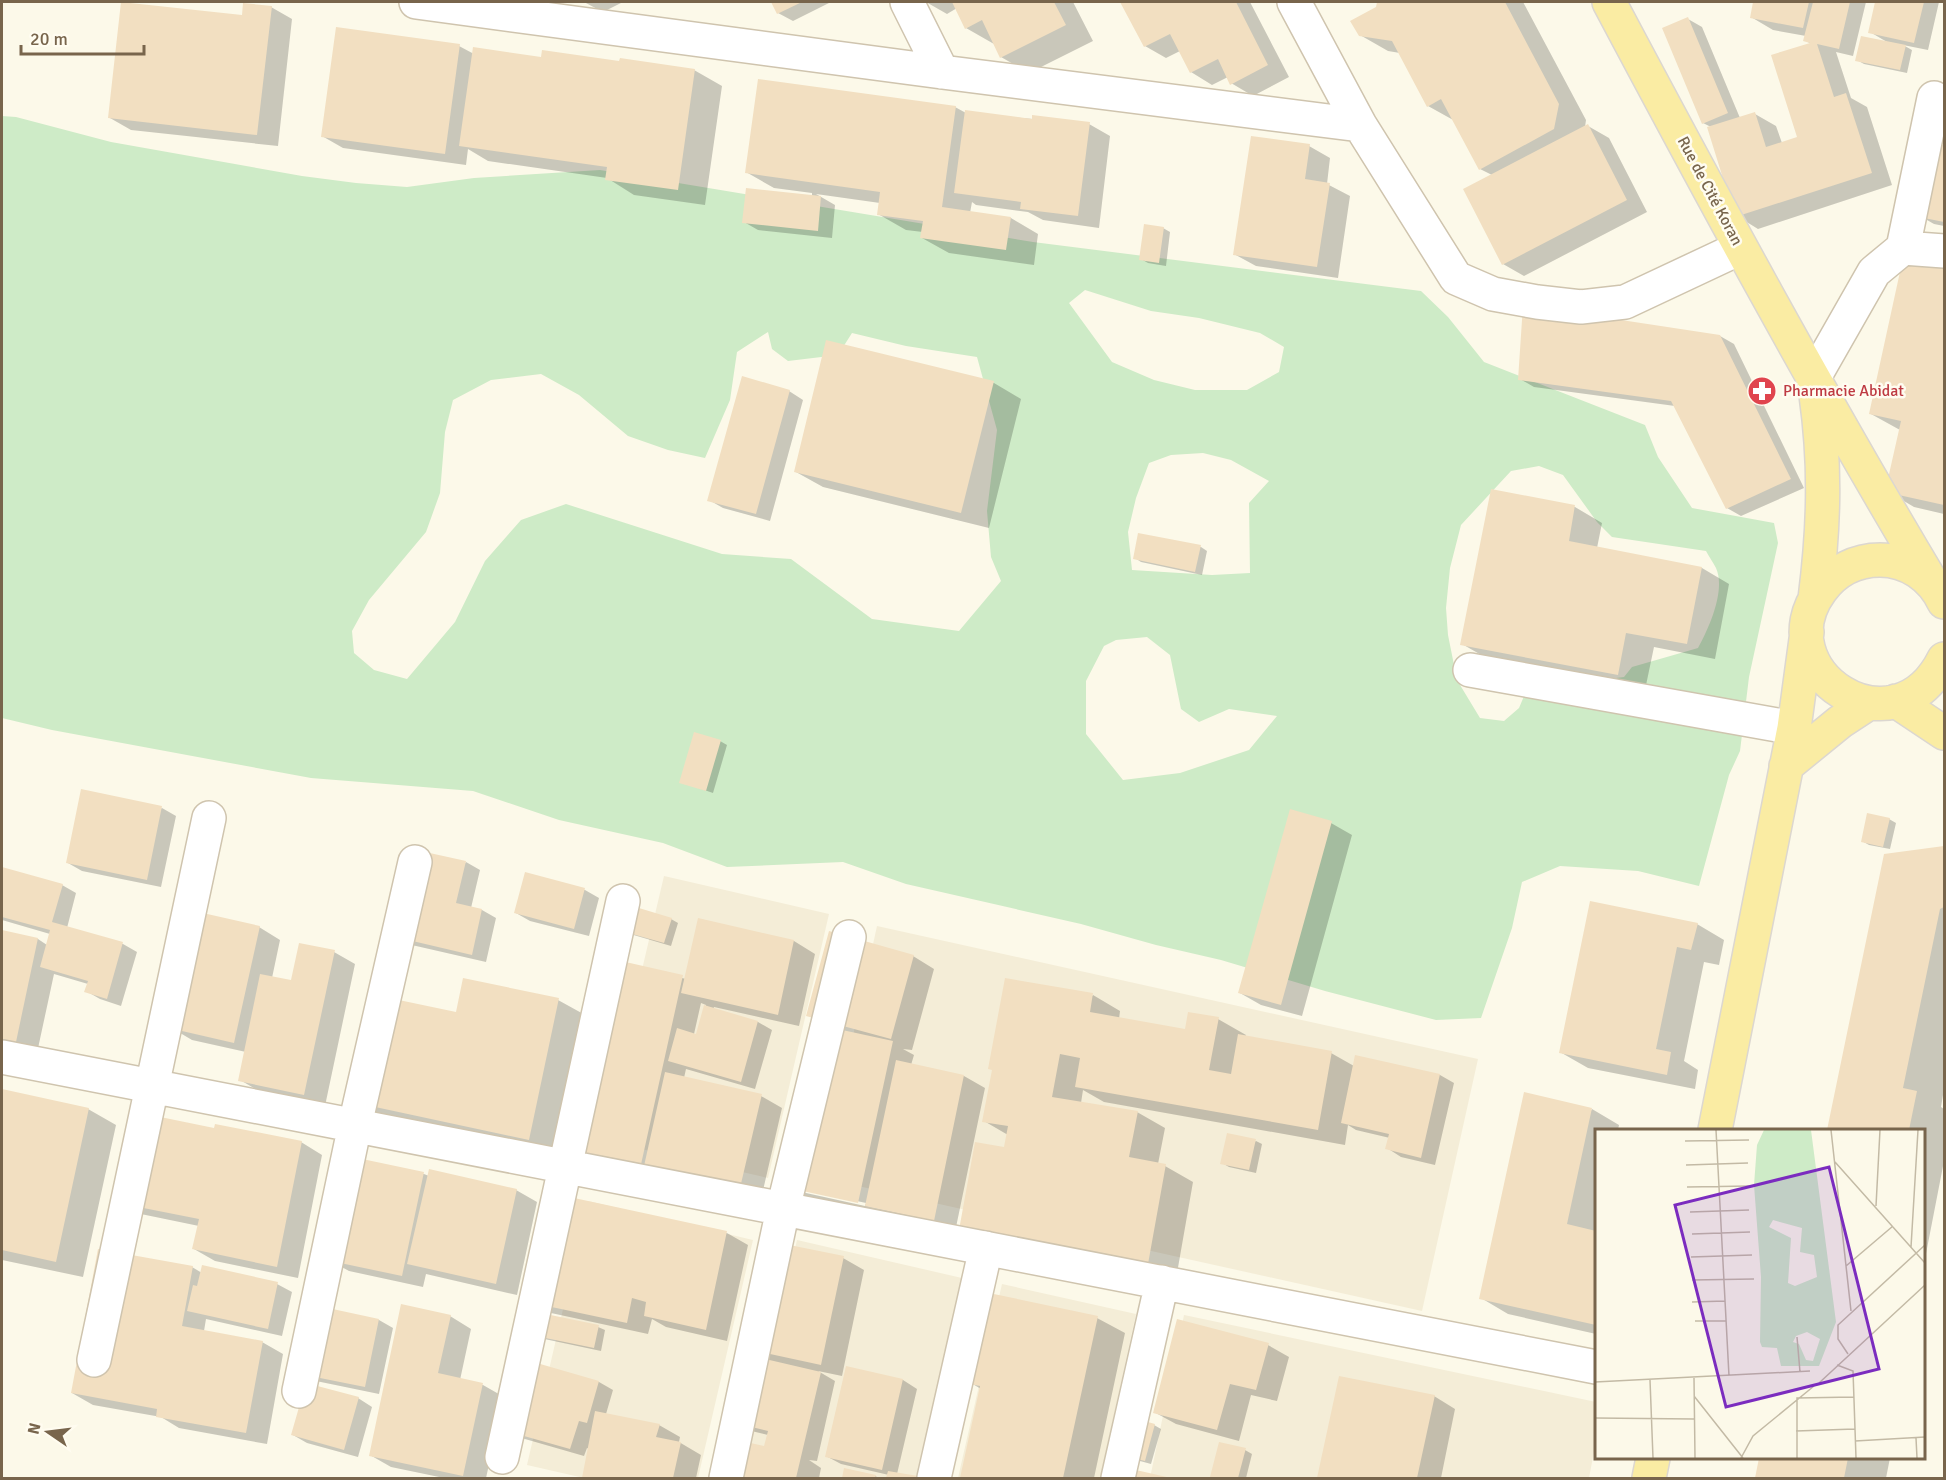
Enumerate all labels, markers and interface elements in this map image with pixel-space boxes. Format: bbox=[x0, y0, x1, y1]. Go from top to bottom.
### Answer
scale bar bbox=[21, 18, 144, 56]
text: 20 m bbox=[30, 28, 68, 50]
street label: Rue de Cité Koran bbox=[1673, 133, 1747, 249]
pharmacy icon: Pharmacie Abidat bbox=[1746, 375, 1778, 407]
place label: Pharmacie Abidat bbox=[1783, 381, 1904, 401]
inset map bbox=[1595, 1129, 1925, 1459]
north arrow bbox=[18, 1402, 78, 1462]
text: N bbox=[23, 1421, 45, 1436]

